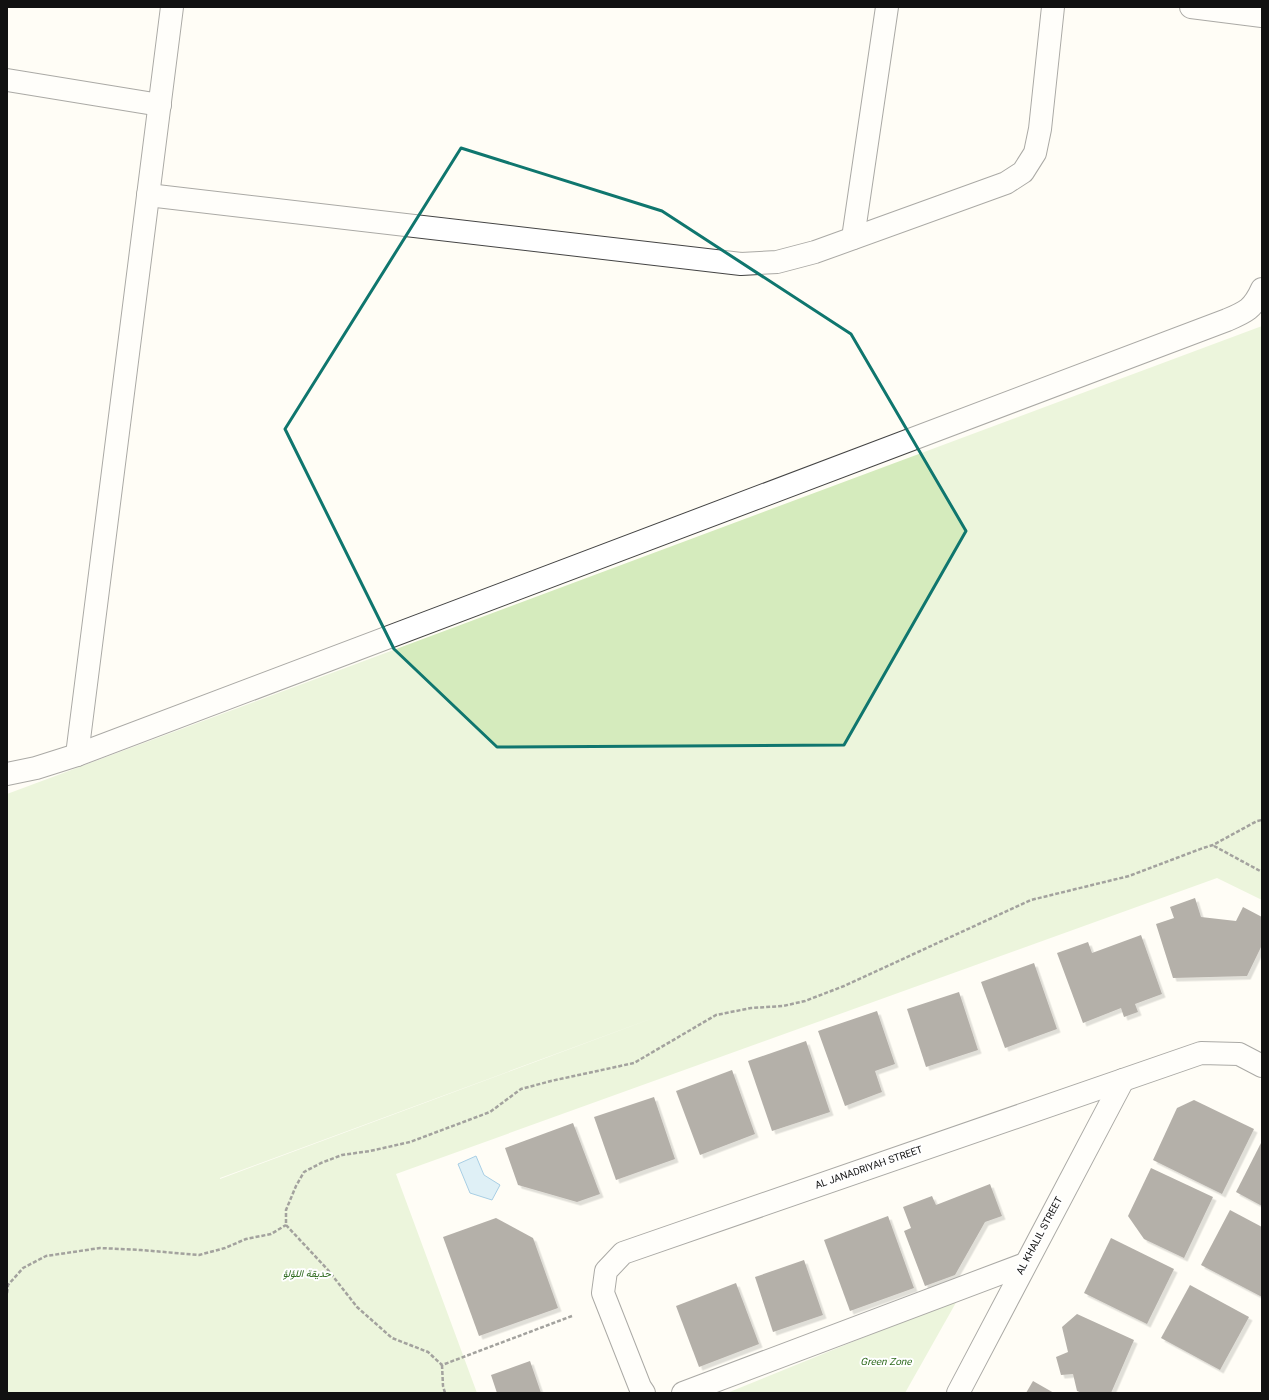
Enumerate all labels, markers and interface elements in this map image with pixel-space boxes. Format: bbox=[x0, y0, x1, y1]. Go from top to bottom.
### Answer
street label: AL JANADRIYAH STREET bbox=[813, 1143, 925, 1193]
street label: AL KHALIL STREET bbox=[1013, 1194, 1067, 1278]
park label: حديقة اللؤلؤ bbox=[283, 1267, 331, 1282]
park label: Green Zone bbox=[860, 1355, 912, 1370]

